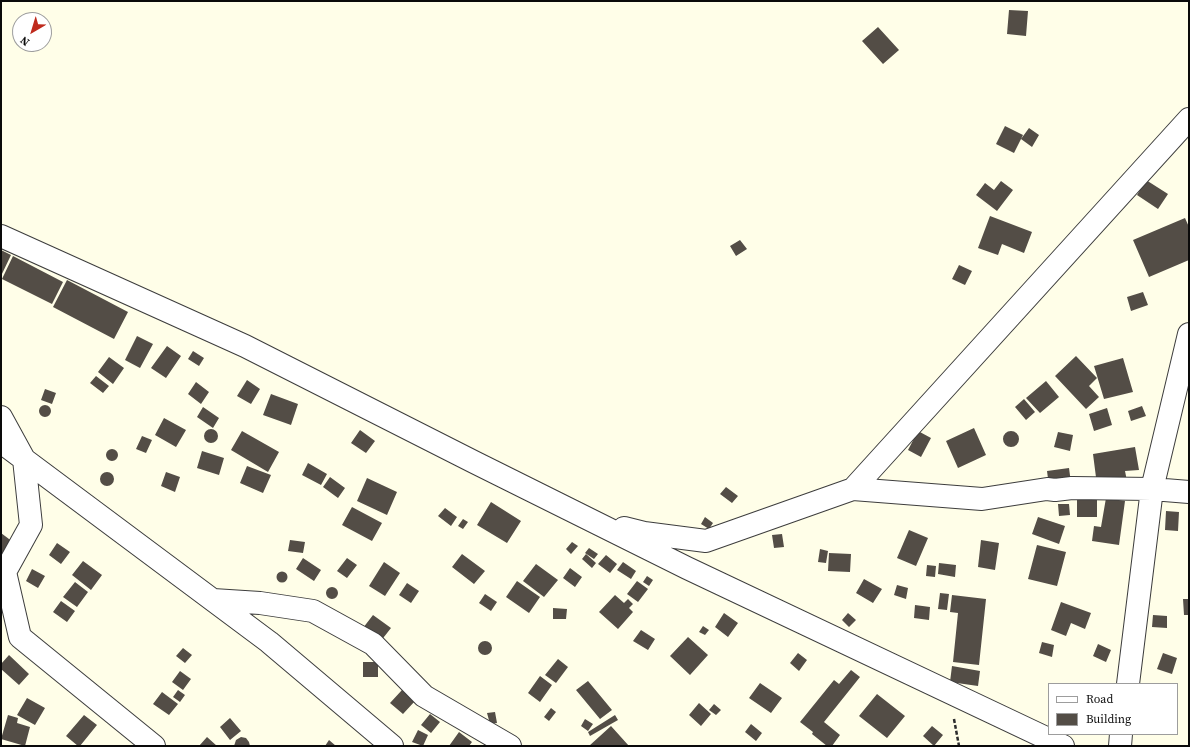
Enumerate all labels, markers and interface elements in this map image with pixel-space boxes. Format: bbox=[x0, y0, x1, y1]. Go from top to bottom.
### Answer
north arrow bbox=[12, 12, 52, 52]
text: N bbox=[17, 33, 33, 49]
legend bbox=[1048, 683, 1178, 735]
text: Road bbox=[1086, 691, 1113, 707]
text: Building bbox=[1086, 711, 1131, 727]

